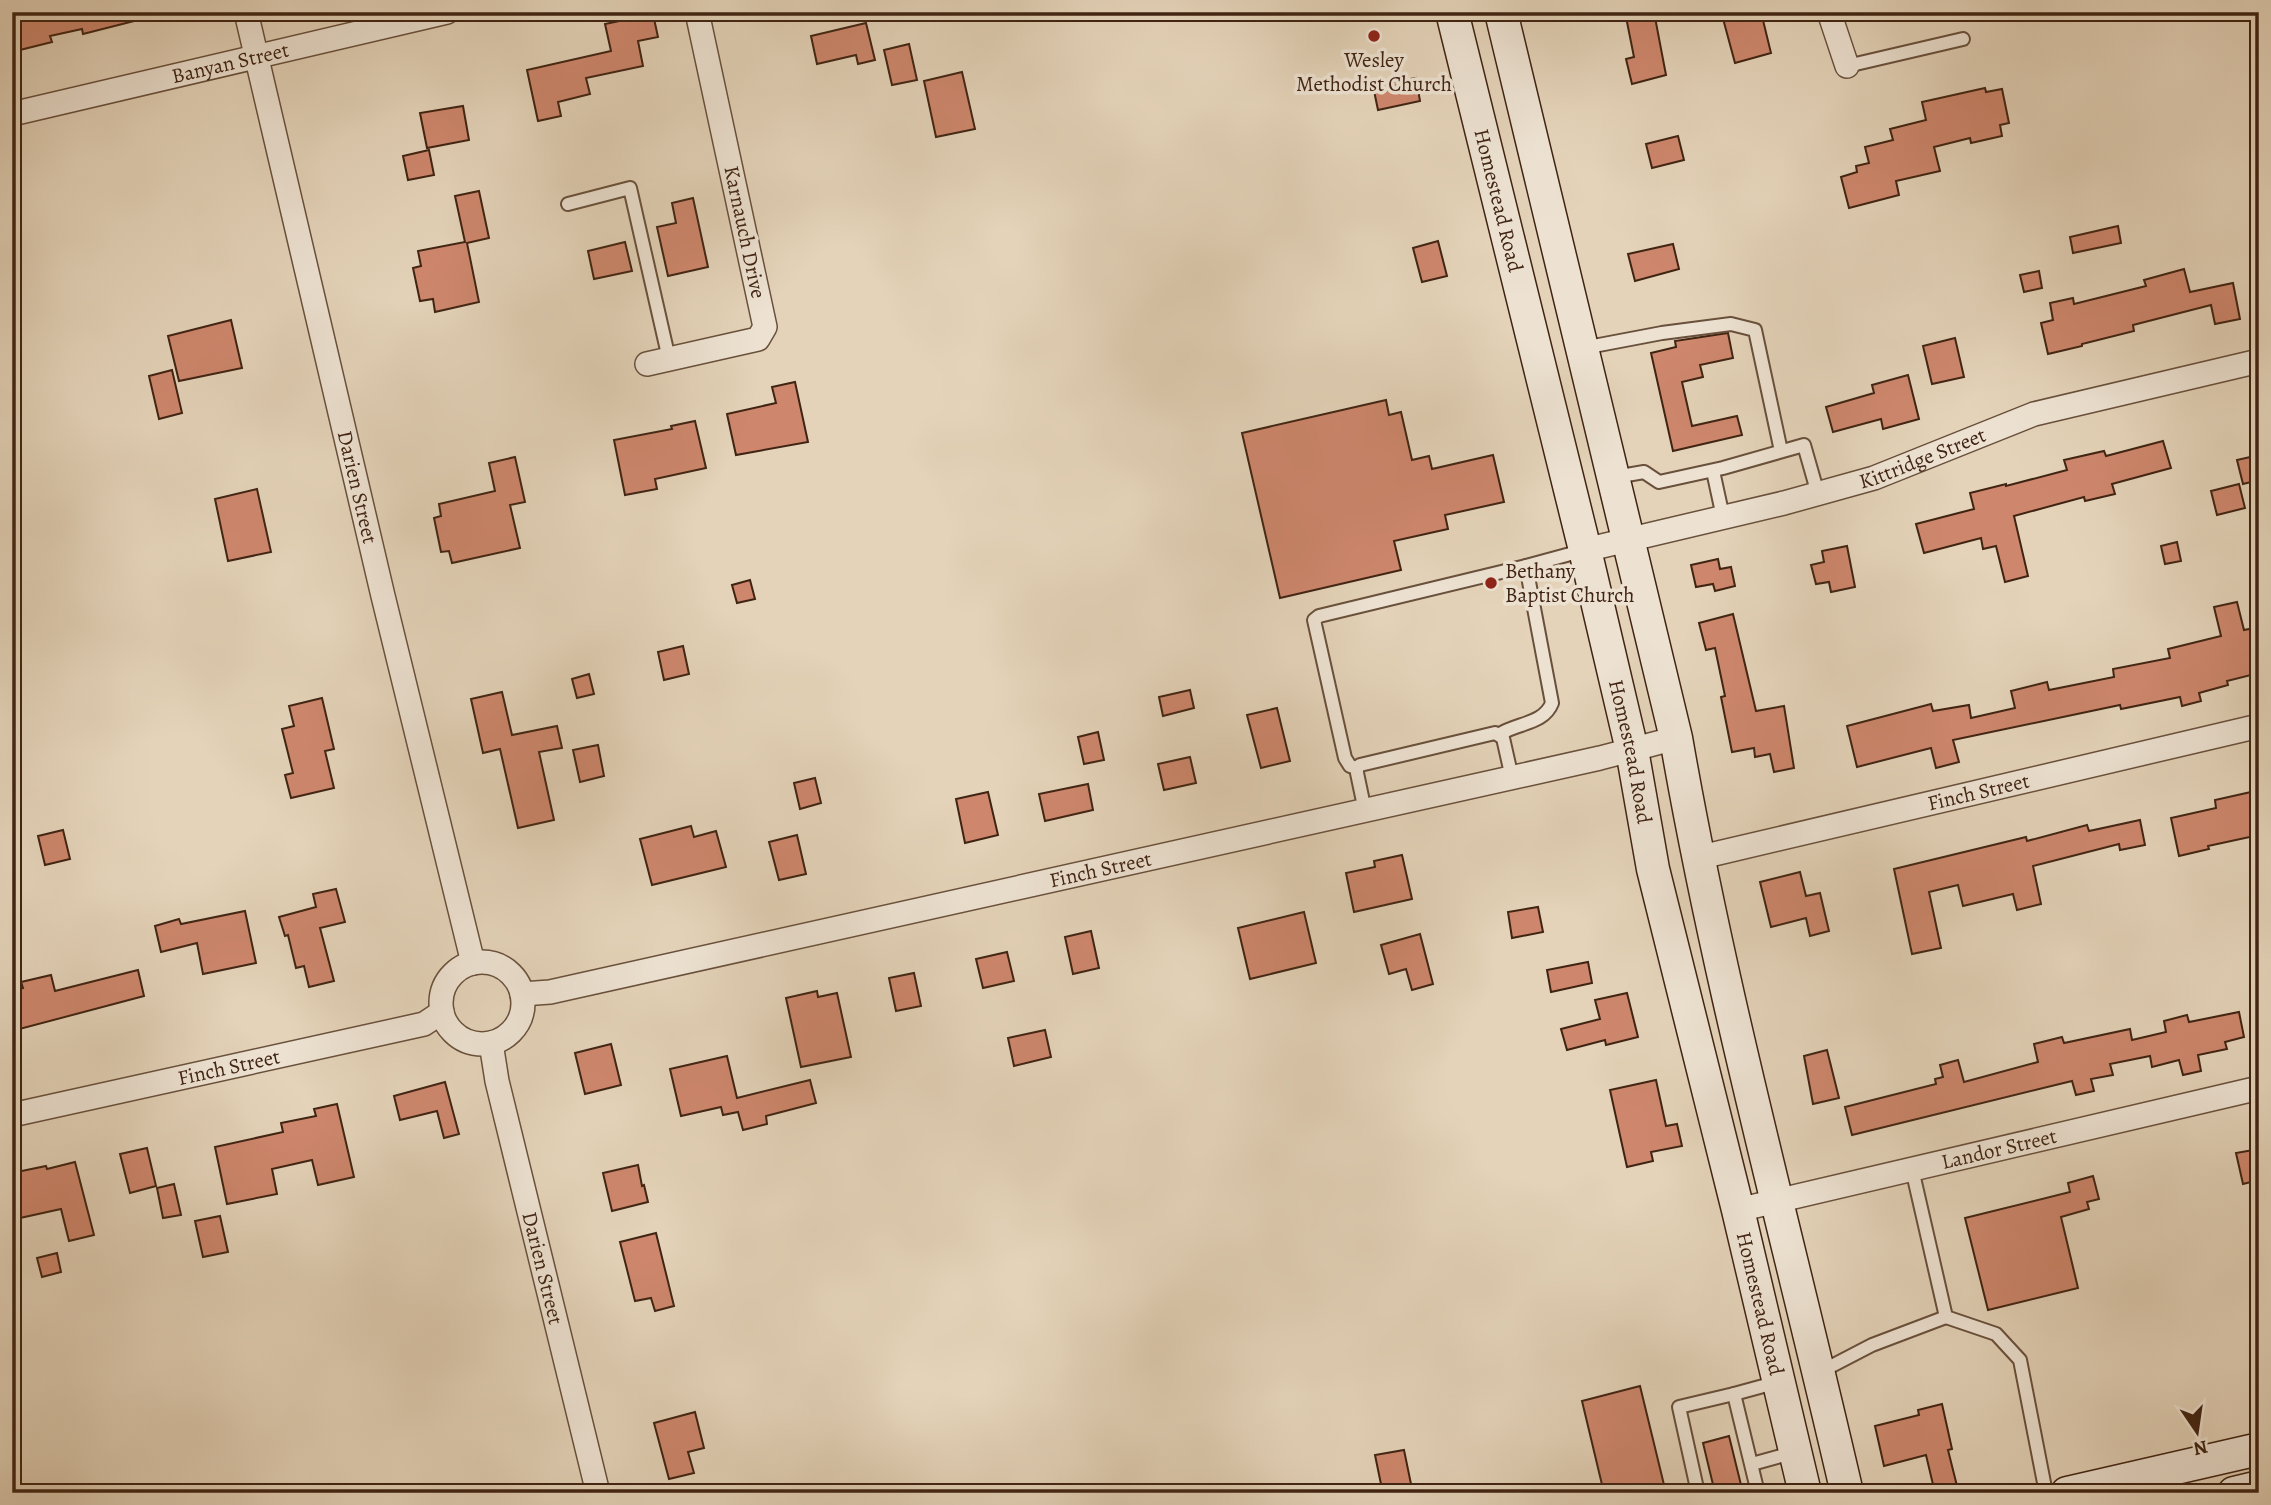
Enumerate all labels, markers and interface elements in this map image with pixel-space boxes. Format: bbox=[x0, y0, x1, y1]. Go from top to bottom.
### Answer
marker: Wesley Methodist Church bbox=[1366, 28, 1382, 44]
street label: Banyan Street bbox=[169, 36, 292, 90]
place label: Wesley Methodist Church bbox=[1296, 46, 1452, 98]
street label: Homestead Road bbox=[1467, 126, 1530, 276]
street label: Karnauch Drive bbox=[717, 163, 773, 301]
street label: Kittridge Street bbox=[1856, 421, 1990, 495]
street label: Darien Street bbox=[331, 428, 384, 547]
place label: Bethany Baptist Church bbox=[1505, 557, 1634, 609]
marker: Bethany Baptist Church bbox=[1483, 575, 1499, 591]
street label: Homestead Road bbox=[1602, 677, 1659, 827]
street label: Finch Street bbox=[1925, 766, 2032, 817]
street label: Finch Street bbox=[1047, 844, 1154, 894]
street label: Finch Street bbox=[175, 1042, 283, 1092]
street label: Landor Street bbox=[1938, 1122, 2059, 1176]
street label: Darien Street bbox=[516, 1209, 570, 1327]
street label: Homestead Road bbox=[1730, 1229, 1791, 1379]
north arrow bbox=[2162, 1396, 2232, 1466]
text: N bbox=[2191, 1433, 2210, 1462]

